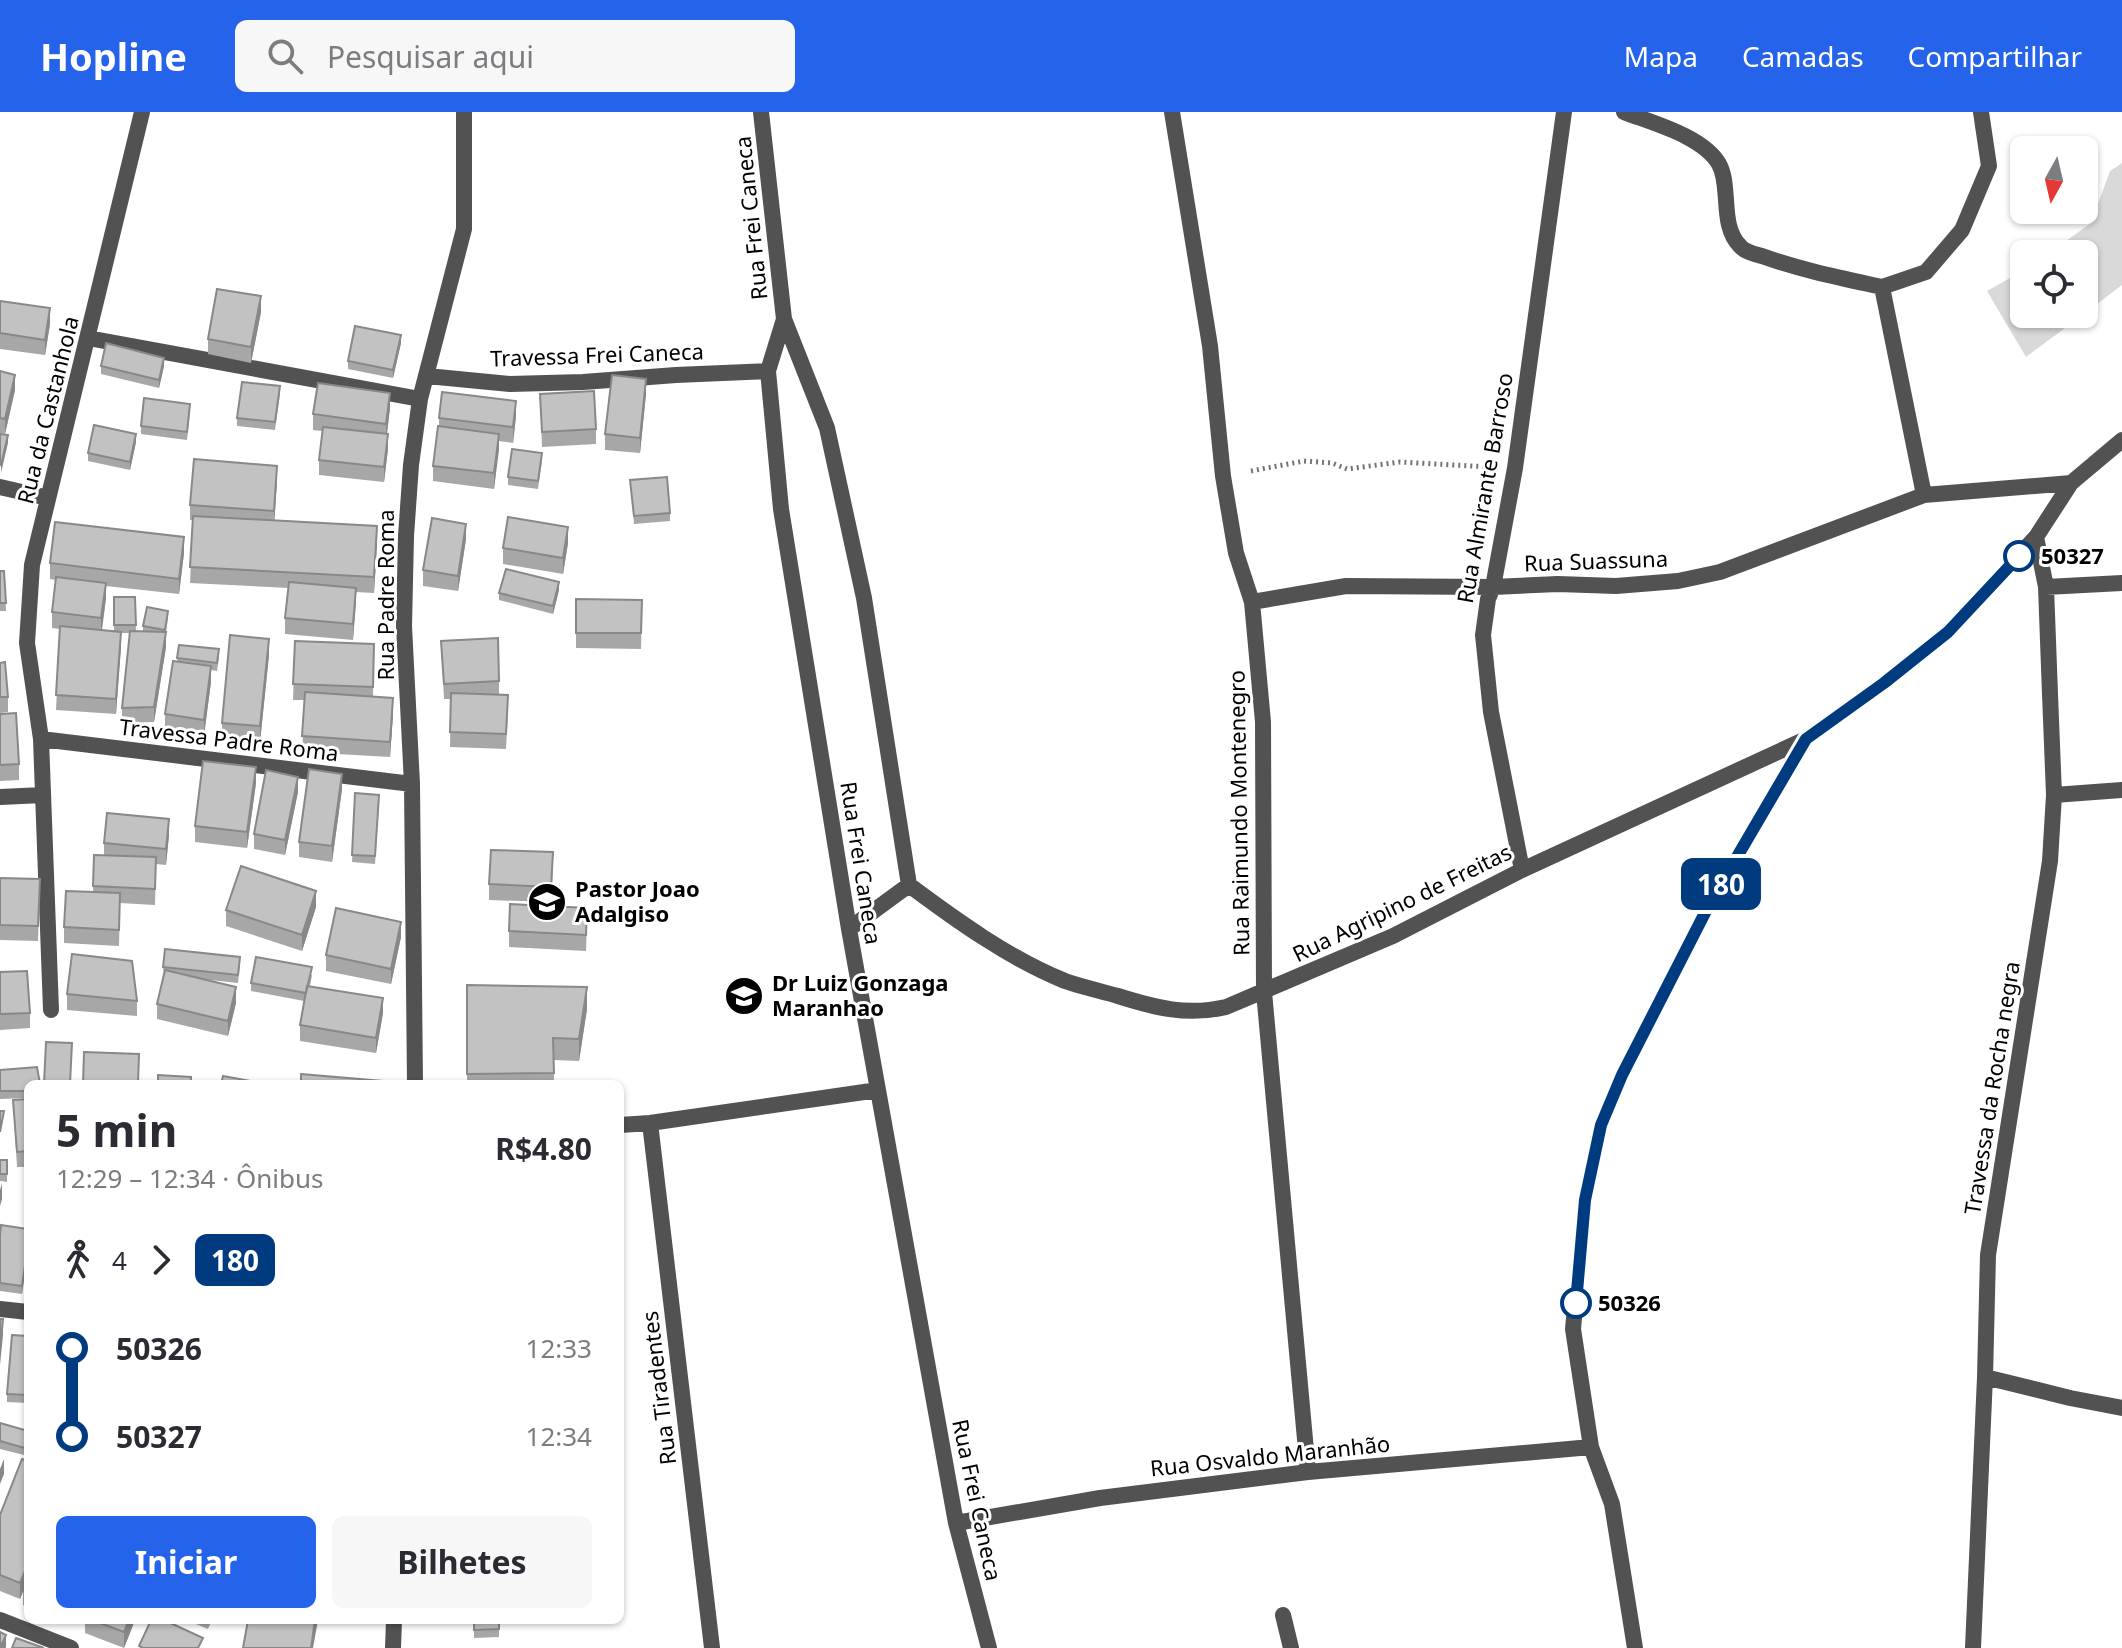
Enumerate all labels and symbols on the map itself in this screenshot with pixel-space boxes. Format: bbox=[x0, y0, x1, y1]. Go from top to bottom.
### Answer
street label: Rua Frei Caneca bbox=[726, 135, 774, 301]
north arrow bbox=[2010, 136, 2098, 224]
street label: Rua da Castanhola bbox=[9, 313, 85, 507]
street label: Travessa Frei Caneca bbox=[490, 335, 704, 373]
street label: Rua Almirante Barroso bbox=[1449, 370, 1519, 605]
street label: Rua Padre Roma bbox=[370, 509, 400, 681]
place label: 50327 bbox=[2041, 540, 2104, 570]
marker: 50327 bbox=[2004, 541, 2034, 571]
street label: Rua Suassuna bbox=[1524, 542, 1668, 578]
street label: Rua Raimundo Montenegro bbox=[1221, 670, 1255, 956]
street label: Travessa Padre Roma bbox=[118, 711, 340, 767]
street label: Rua Frei Caneca bbox=[834, 779, 890, 946]
street label: Rua Agripino de Freitas bbox=[1287, 836, 1516, 968]
line badge: 180 bbox=[1675, 858, 1767, 910]
place label: Pastor Joao Adalgiso bbox=[575, 873, 700, 928]
school or university icon: Pastor Joao Adalgiso bbox=[526, 881, 568, 923]
street label: Travessa da Rocha negra bbox=[1956, 959, 2026, 1217]
place label: Dr Luiz Gonzaga Maranhao bbox=[772, 967, 949, 1022]
school or university icon: Dr Luiz Gonzaga Maranhao bbox=[723, 975, 765, 1017]
place label: 50326 bbox=[1598, 1287, 1661, 1317]
marker: 50326 bbox=[1561, 1288, 1591, 1318]
street label: Rua Tiradentes bbox=[634, 1310, 682, 1467]
street label: Rua Frei Caneca bbox=[946, 1416, 1010, 1583]
street label: Rua Osvaldo Maranhão bbox=[1149, 1427, 1391, 1483]

